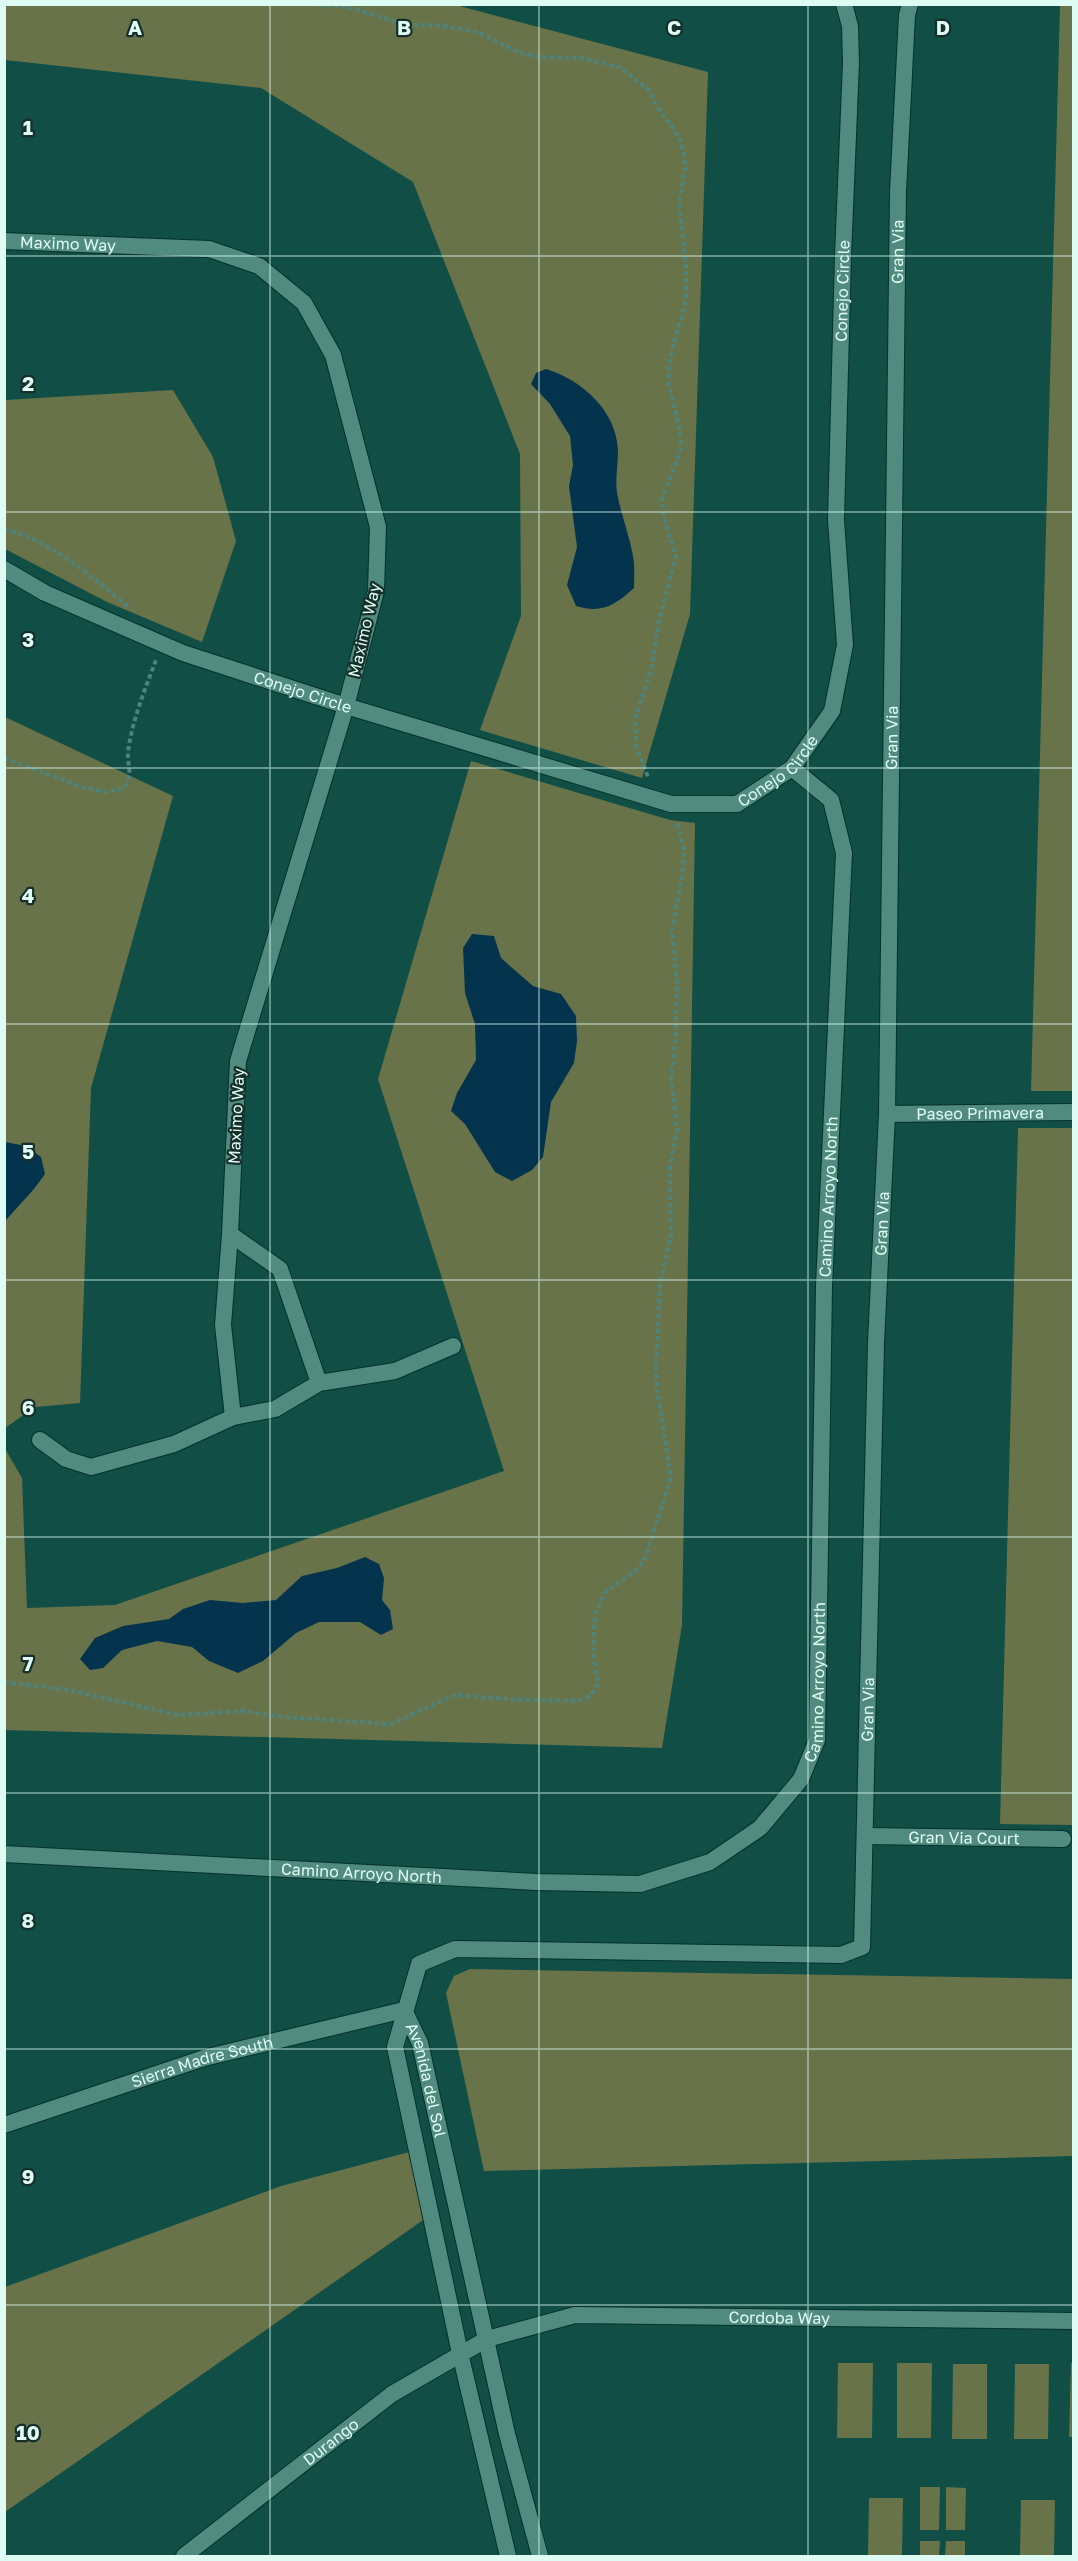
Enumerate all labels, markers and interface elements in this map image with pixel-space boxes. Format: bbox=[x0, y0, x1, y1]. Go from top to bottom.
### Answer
text: A bbox=[128, 15, 142, 39]
text: B bbox=[397, 15, 411, 39]
text: C bbox=[667, 15, 681, 39]
text: D bbox=[936, 15, 950, 39]
text: 1 bbox=[23, 115, 33, 139]
street label: Gran Via bbox=[887, 220, 908, 284]
street label: Maximo Way bbox=[20, 232, 116, 255]
street label: Conejo Circle bbox=[831, 240, 854, 342]
text: 2 bbox=[22, 371, 34, 395]
street label: Maximo Way bbox=[343, 581, 385, 679]
text: 3 bbox=[22, 627, 34, 651]
street label: Conejo Circle bbox=[251, 667, 354, 717]
street label: Gran Via bbox=[881, 706, 902, 770]
street label: Conejo Circle bbox=[733, 731, 822, 811]
text: 4 bbox=[22, 883, 34, 907]
street label: Maximo Way bbox=[223, 1067, 249, 1164]
street label: Paseo Primavera bbox=[916, 1102, 1044, 1124]
street label: Camino Arroyo North bbox=[814, 1116, 842, 1278]
text: 5 bbox=[22, 1139, 34, 1163]
street label: Gran Via bbox=[870, 1191, 893, 1256]
text: 6 bbox=[22, 1395, 34, 1419]
street label: Camino Arroyo North bbox=[799, 1602, 829, 1765]
text: 7 bbox=[23, 1651, 34, 1675]
street label: Gran Via bbox=[857, 1677, 878, 1742]
street label: Gran Via Court bbox=[908, 1827, 1020, 1848]
street label: Camino Arroyo North bbox=[281, 1859, 442, 1887]
text: 8 bbox=[22, 1908, 34, 1932]
street label: Avenida del Sol bbox=[402, 2019, 451, 2139]
street label: Sierra Madre South bbox=[128, 2032, 275, 2092]
text: 9 bbox=[22, 2164, 34, 2188]
street label: Cordoba Way bbox=[729, 2307, 830, 2328]
street label: Durango bbox=[299, 2414, 363, 2470]
text: 10 bbox=[16, 2420, 40, 2444]

